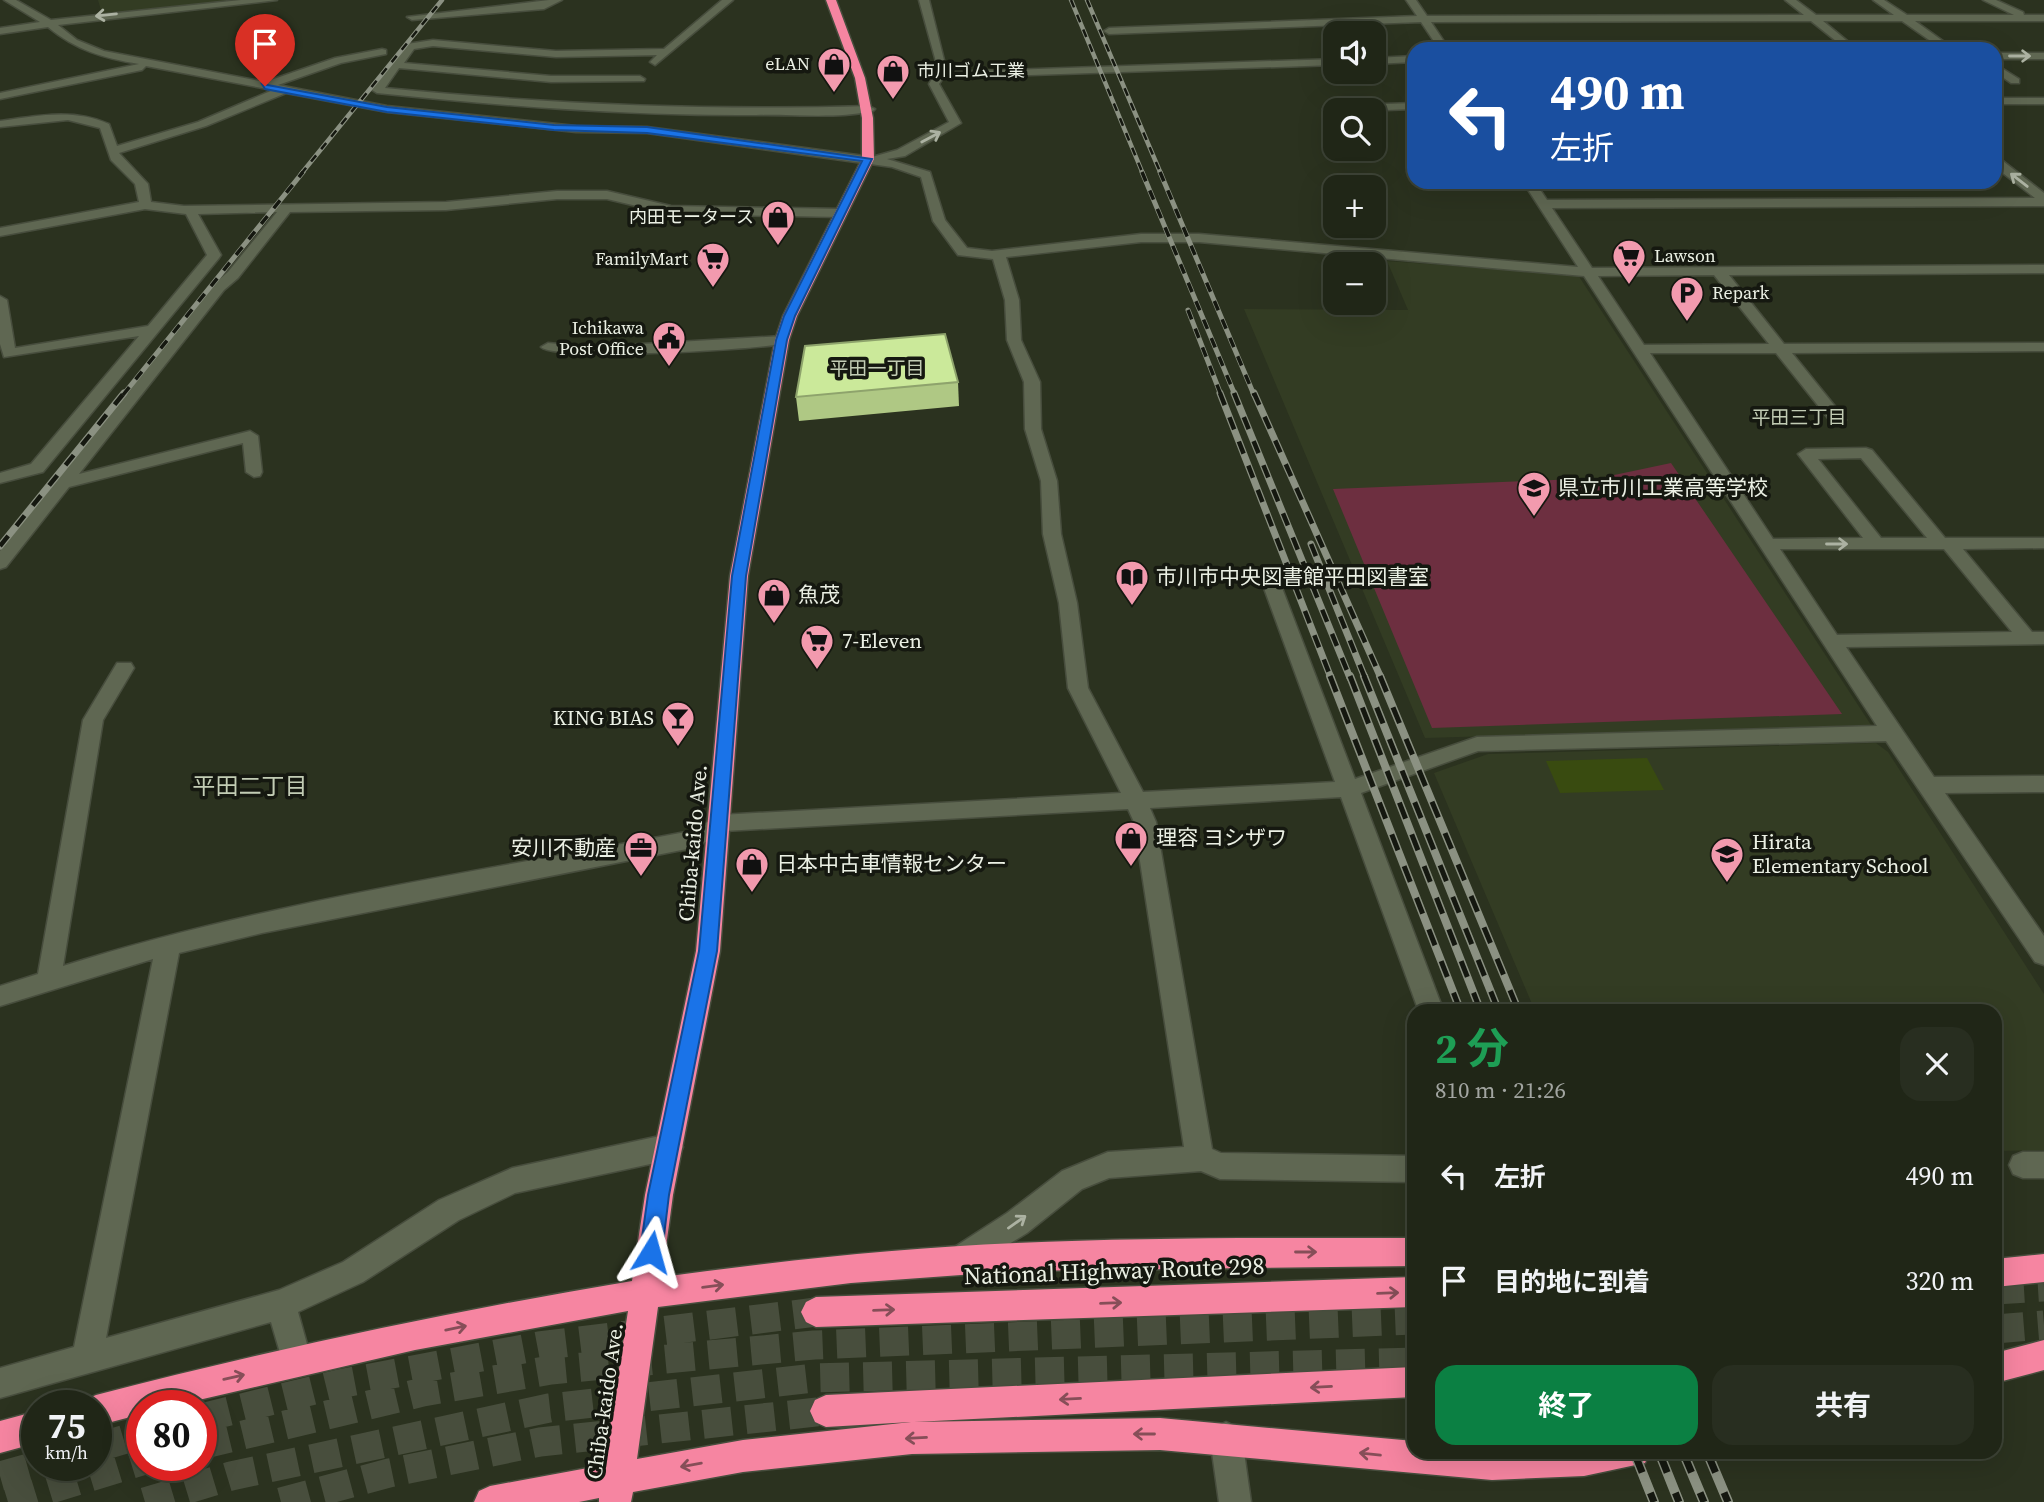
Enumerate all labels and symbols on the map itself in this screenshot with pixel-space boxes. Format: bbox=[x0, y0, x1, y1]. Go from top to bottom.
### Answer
one-way arrow bbox=[95, 9, 118, 22]
pin bbox=[235, 14, 295, 86]
shop icon: eLAN bbox=[815, 45, 853, 94]
one-way arrow bbox=[2008, 49, 2031, 63]
place label: eLAN bbox=[765, 51, 810, 76]
shop icon: 市川ゴム工業 bbox=[874, 52, 912, 101]
place label: 市川ゴム工業 bbox=[917, 58, 1025, 83]
one-way arrow bbox=[920, 130, 941, 143]
one-way arrow bbox=[2011, 173, 2029, 188]
shop icon: 内田モータース bbox=[759, 198, 797, 247]
place label: 内田モータース bbox=[629, 204, 754, 229]
supermarket icon: Lawson bbox=[1610, 237, 1648, 286]
supermarket icon: FamilyMart bbox=[694, 240, 732, 289]
place label: Lawson bbox=[1654, 243, 1716, 268]
place label: FamilyMart bbox=[595, 246, 688, 271]
parking icon: Repark bbox=[1668, 274, 1706, 323]
place label: Repark bbox=[1712, 280, 1770, 305]
place label: Ichikawa Post Office bbox=[559, 315, 645, 361]
public building icon: Ichikawa Post Office bbox=[650, 319, 688, 368]
district label: 平田一丁目 bbox=[829, 355, 925, 381]
district label: 平田三丁目 bbox=[1751, 404, 1847, 430]
school or university icon: 県立市川工業高等学校 bbox=[1515, 469, 1553, 518]
place label: 県立市川工業高等学校 bbox=[1558, 473, 1768, 502]
one-way arrow bbox=[1825, 537, 1848, 550]
library icon: 市川市中央図書館平田図書室 bbox=[1113, 558, 1151, 607]
place label: 市川市中央図書館平田図書室 bbox=[1156, 562, 1429, 591]
shop icon: 魚茂 bbox=[755, 576, 793, 625]
place label: 魚茂 bbox=[798, 580, 840, 609]
supermarket icon: 7-Eleven bbox=[798, 622, 836, 671]
place label: 7-Eleven bbox=[842, 626, 922, 655]
bar icon: KING BIAS bbox=[659, 699, 697, 748]
place label: KING BIAS bbox=[553, 703, 654, 732]
street label: Chiba-kaido Ave. bbox=[671, 763, 714, 923]
district label: 平田二丁目 bbox=[193, 770, 308, 802]
shop icon: 理容 ヨシザワ bbox=[1112, 819, 1150, 868]
place label: 理容 ヨシザワ bbox=[1156, 823, 1287, 852]
place label: Hirata Elementary School bbox=[1752, 827, 1929, 880]
office icon: 安川不動産 bbox=[622, 829, 660, 878]
place label: 安川不動産 bbox=[511, 833, 616, 862]
school or university icon: Hirata Elementary School bbox=[1708, 835, 1746, 884]
shop icon: 日本中古車情報センター bbox=[733, 845, 771, 894]
place label: 日本中古車情報センター bbox=[776, 849, 1007, 878]
position arrow bbox=[614, 1215, 688, 1289]
one-way arrow bbox=[1007, 1215, 1026, 1230]
one-way arrow bbox=[1294, 1245, 1317, 1259]
street label: National Highway Route 298 bbox=[963, 1249, 1265, 1292]
one-way arrow bbox=[701, 1280, 724, 1293]
one-way arrow bbox=[1376, 1287, 1399, 1300]
one-way arrow bbox=[1100, 1296, 1123, 1309]
one-way arrow bbox=[872, 1304, 895, 1317]
one-way arrow bbox=[444, 1321, 467, 1335]
street label: Chiba-kaido Ave. bbox=[579, 1321, 630, 1481]
one-way arrow bbox=[222, 1370, 245, 1383]
one-way arrow bbox=[1310, 1380, 1333, 1393]
speed limit sign: 80 bbox=[126, 1390, 217, 1481]
one-way arrow bbox=[1058, 1392, 1081, 1405]
one-way arrow bbox=[1133, 1427, 1156, 1441]
one-way arrow bbox=[905, 1431, 928, 1444]
one-way arrow bbox=[1360, 1447, 1382, 1460]
one-way arrow bbox=[680, 1459, 703, 1472]

